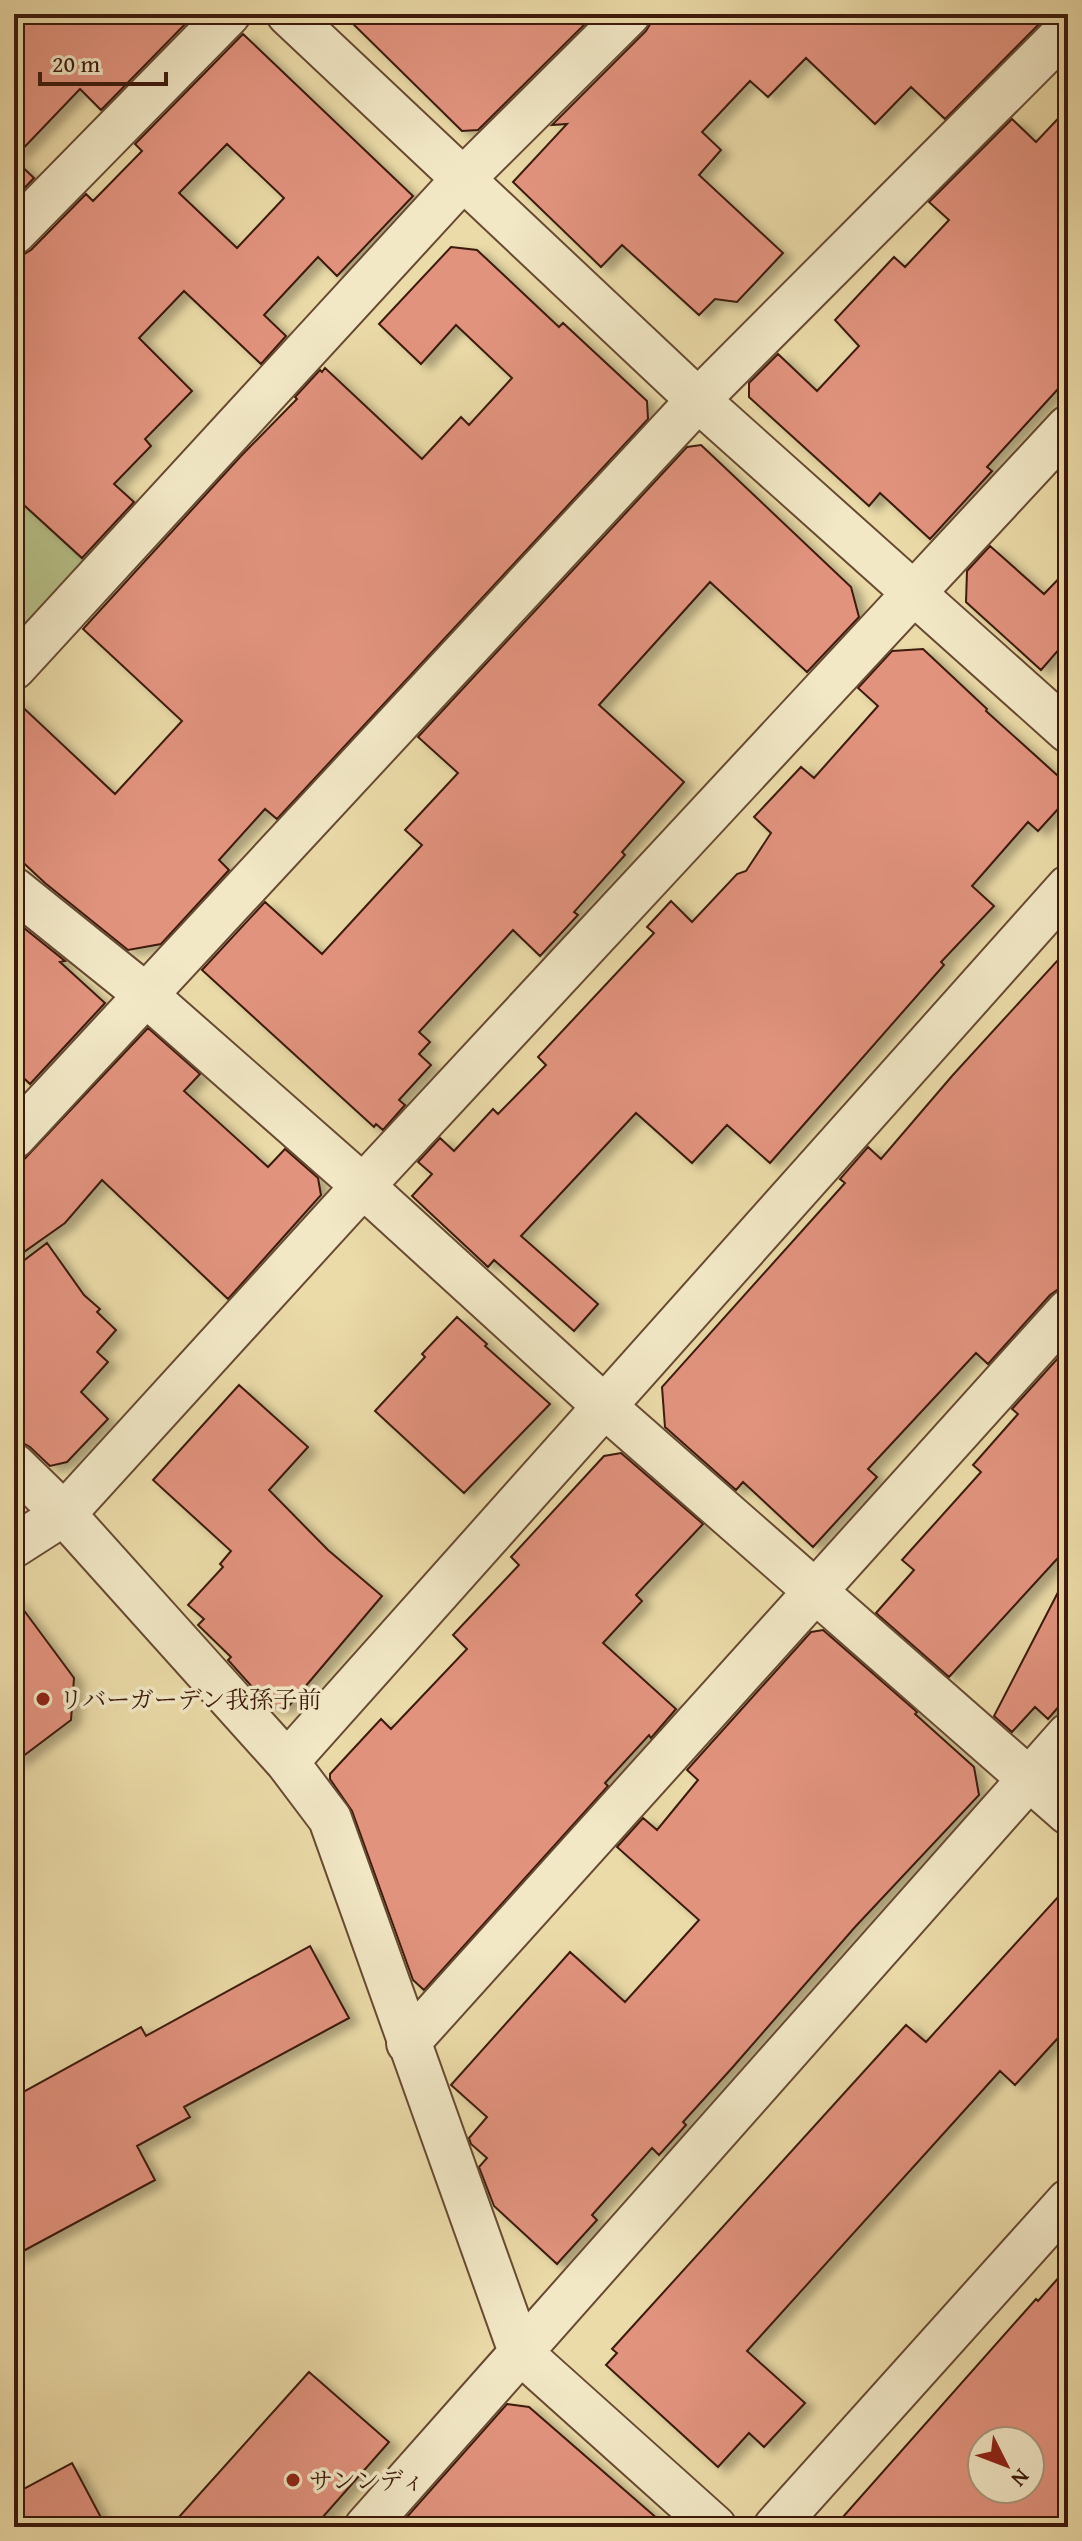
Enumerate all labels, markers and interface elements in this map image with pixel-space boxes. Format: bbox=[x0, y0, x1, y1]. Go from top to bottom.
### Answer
scale bar bbox=[40, 36, 166, 86]
text: 20 m bbox=[52, 46, 100, 81]
place label: リバーガーデン我孫子前 bbox=[59, 1682, 321, 1717]
marker: リバーガーデン我孫子前 bbox=[34, 1690, 52, 1708]
north arrow bbox=[966, 2425, 1046, 2505]
text: N bbox=[1004, 2462, 1038, 2495]
place label: サンンディ bbox=[309, 2463, 425, 2498]
marker: サンンディ bbox=[284, 2471, 302, 2489]

